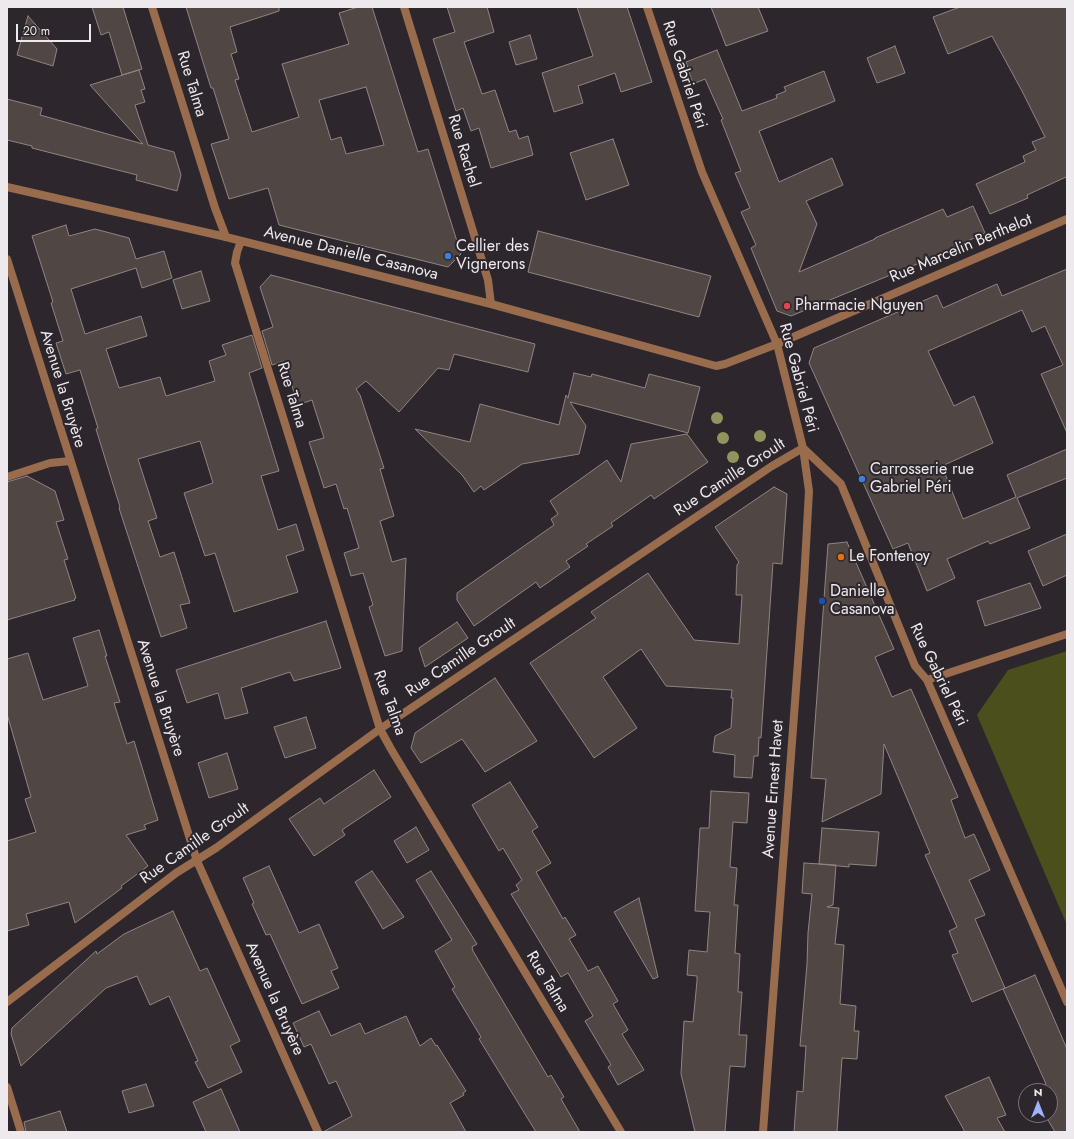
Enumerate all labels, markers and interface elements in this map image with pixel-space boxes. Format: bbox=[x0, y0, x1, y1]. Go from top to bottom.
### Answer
scale bar bbox=[18, 16, 93, 42]
street label: Rue Gabriel Péri bbox=[658, 19, 710, 131]
text: 20 m bbox=[23, 22, 50, 40]
street label: Rue Talma bbox=[172, 49, 210, 119]
street label: Rue Rachel bbox=[443, 112, 483, 190]
street label: Rue Marcelin Berthelot bbox=[887, 210, 1035, 288]
street label: Avenue Danielle Casanova bbox=[262, 223, 440, 285]
place label: Cellier des Vignerons bbox=[456, 237, 529, 275]
marker: Cellier des Vignerons bbox=[443, 251, 453, 261]
place label: Pharmacie Nguyen bbox=[795, 296, 924, 316]
marker: Pharmacie Nguyen bbox=[782, 301, 792, 311]
street label: Rue Gabriel Péri bbox=[774, 321, 822, 435]
street label: Avenue la Bruyère bbox=[35, 328, 89, 450]
street label: Rue Talma bbox=[272, 360, 310, 430]
street label: Rue Camille Groult bbox=[671, 435, 789, 521]
place label: Carrosserie rue Gabriel Péri bbox=[870, 460, 974, 498]
marker: Carrosserie rue Gabriel Péri bbox=[857, 474, 867, 484]
place label: Le Fontenoy bbox=[849, 547, 930, 567]
marker: Le Fontenoy bbox=[836, 552, 846, 562]
place label: Danielle Casanova bbox=[830, 582, 894, 620]
marker: Danielle Casanova bbox=[817, 596, 827, 606]
street label: Rue Camille Groult bbox=[402, 614, 520, 702]
street label: Rue Gabriel Péri bbox=[905, 620, 971, 730]
street label: Avenue la Bruyère bbox=[132, 637, 188, 759]
street label: Rue Talma bbox=[368, 668, 410, 738]
street label: Avenue Ernest Havet bbox=[760, 719, 788, 859]
street label: Rue Camille Groult bbox=[137, 799, 253, 889]
street label: Avenue la Bruyère bbox=[240, 939, 308, 1059]
street label: Rue Talma bbox=[521, 948, 573, 1016]
north arrow bbox=[1018, 1083, 1058, 1123]
text: N bbox=[1034, 1084, 1042, 1100]

